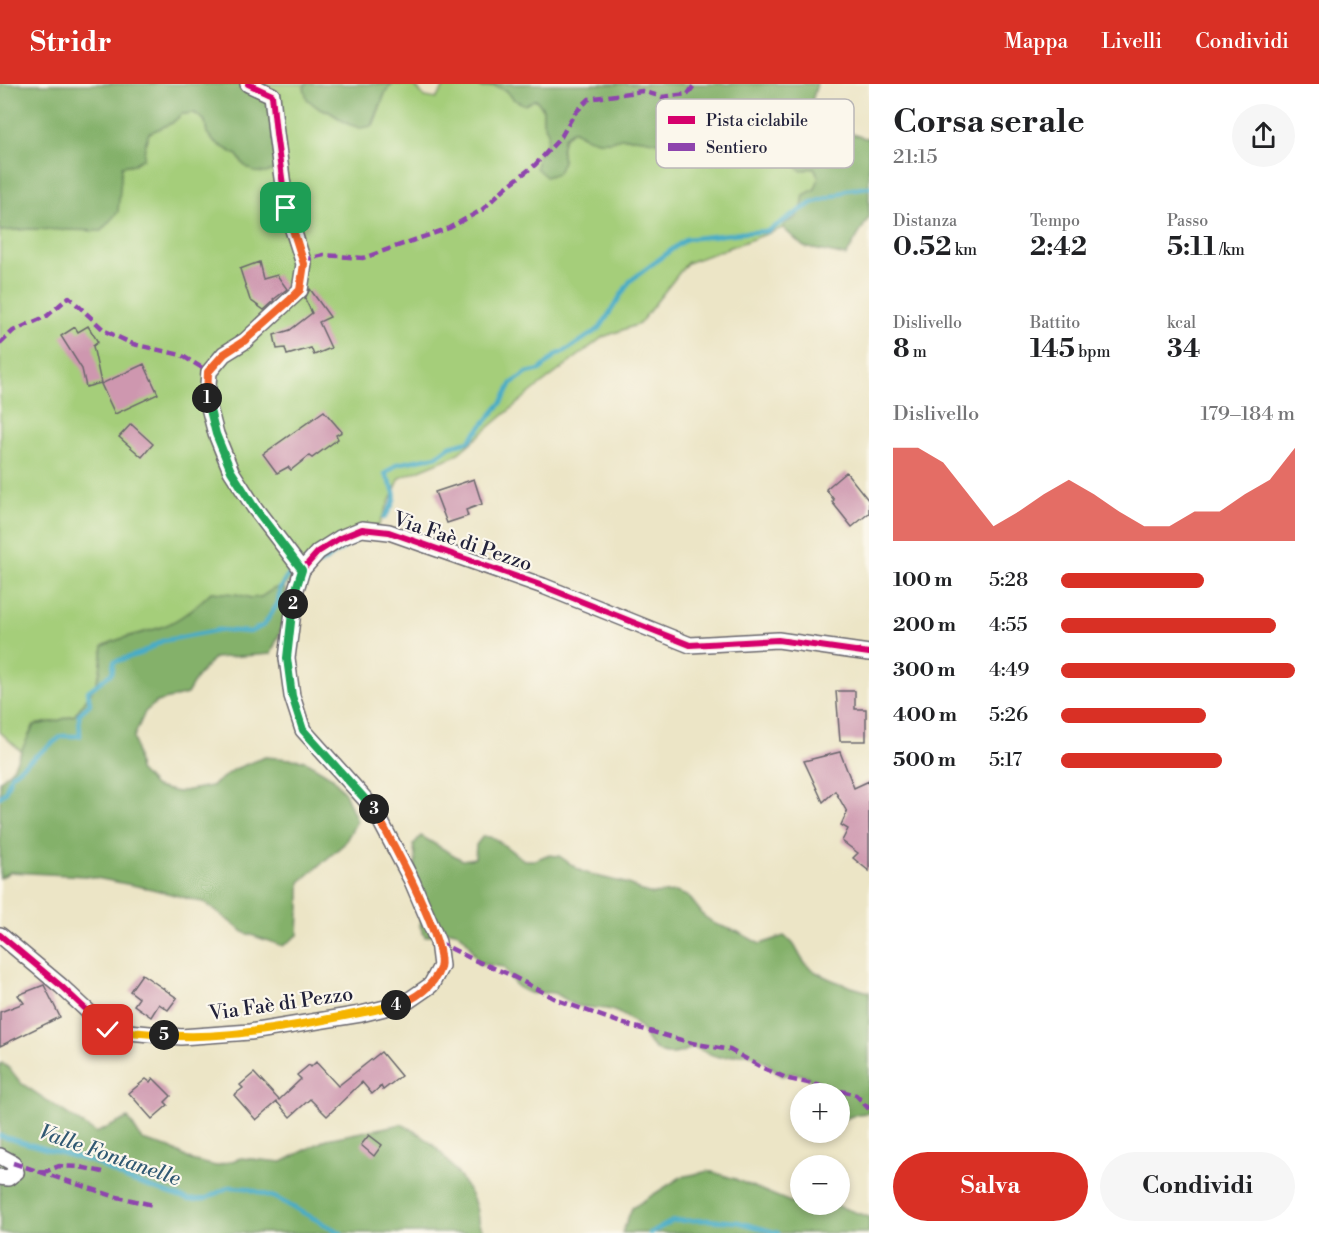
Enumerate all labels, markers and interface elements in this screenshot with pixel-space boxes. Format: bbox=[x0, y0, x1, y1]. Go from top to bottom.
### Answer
text: Stridr bbox=[30, 25, 112, 60]
text: Mappa bbox=[1004, 29, 1068, 55]
text: Livelli bbox=[1101, 29, 1162, 55]
text: Condividi bbox=[1195, 29, 1289, 55]
legend bbox=[656, 99, 854, 168]
text: Corsa serale bbox=[893, 102, 1085, 143]
button: share bbox=[1232, 104, 1295, 167]
text: Pista ciclabile bbox=[706, 111, 808, 131]
text: Sentiero bbox=[706, 138, 768, 158]
text: 21:15 bbox=[893, 145, 937, 170]
pin bbox=[260, 182, 311, 233]
icon: arrive bbox=[269, 191, 302, 224]
text: Distanza bbox=[893, 211, 957, 231]
text: Tempo bbox=[1030, 211, 1080, 231]
text: Passo bbox=[1167, 211, 1208, 231]
text: 0.52 bbox=[893, 231, 951, 263]
text: 2:42 bbox=[1030, 231, 1087, 263]
text: 5:11 bbox=[1167, 231, 1216, 263]
text: km bbox=[951, 240, 977, 260]
text: /km bbox=[1216, 240, 1245, 260]
text: Dislivello bbox=[893, 313, 962, 333]
text: Battito bbox=[1030, 313, 1080, 333]
text: kcal bbox=[1167, 313, 1196, 333]
text: 8 bbox=[893, 333, 910, 365]
text: 145 bbox=[1030, 333, 1075, 365]
text: 34 bbox=[1167, 333, 1201, 365]
text: m bbox=[910, 342, 927, 362]
text: bpm bbox=[1075, 342, 1111, 362]
pin: 1 bbox=[192, 383, 222, 413]
text: 1 bbox=[203, 388, 211, 408]
text: Dislivello bbox=[893, 402, 979, 427]
text: 179–184 m bbox=[1200, 402, 1295, 427]
street label: Via Faè di Pezzo bbox=[389, 507, 535, 578]
text: 100 m bbox=[893, 568, 952, 593]
text: 5:28 bbox=[989, 568, 1028, 593]
pin: 2 bbox=[278, 589, 308, 619]
text: 2 bbox=[288, 594, 298, 614]
text: 200 m bbox=[893, 613, 956, 638]
text: 4:55 bbox=[989, 613, 1027, 638]
text: 300 m bbox=[893, 658, 956, 683]
text: 4:49 bbox=[989, 658, 1029, 683]
text: 400 m bbox=[893, 703, 957, 728]
text: 5:26 bbox=[989, 703, 1028, 728]
text: 500 m bbox=[893, 748, 956, 773]
text: 5:17 bbox=[989, 748, 1022, 773]
pin: 3 bbox=[359, 794, 389, 824]
text: 3 bbox=[369, 799, 379, 819]
street label: Via Faè di Pezzo bbox=[207, 982, 355, 1027]
pin: 4 bbox=[381, 990, 411, 1020]
text: 4 bbox=[391, 995, 401, 1015]
pin bbox=[82, 1004, 133, 1055]
icon: check bbox=[91, 1013, 124, 1046]
pin: 5 bbox=[149, 1020, 179, 1050]
text: 5 bbox=[159, 1025, 169, 1045]
map controls bbox=[790, 1083, 850, 1215]
button: + bbox=[790, 1083, 850, 1143]
water label: Valle Fontanelle bbox=[36, 1120, 184, 1192]
button: Salva bbox=[893, 1152, 1088, 1221]
button: Condividi bbox=[1100, 1152, 1295, 1221]
button: − bbox=[790, 1155, 850, 1215]

